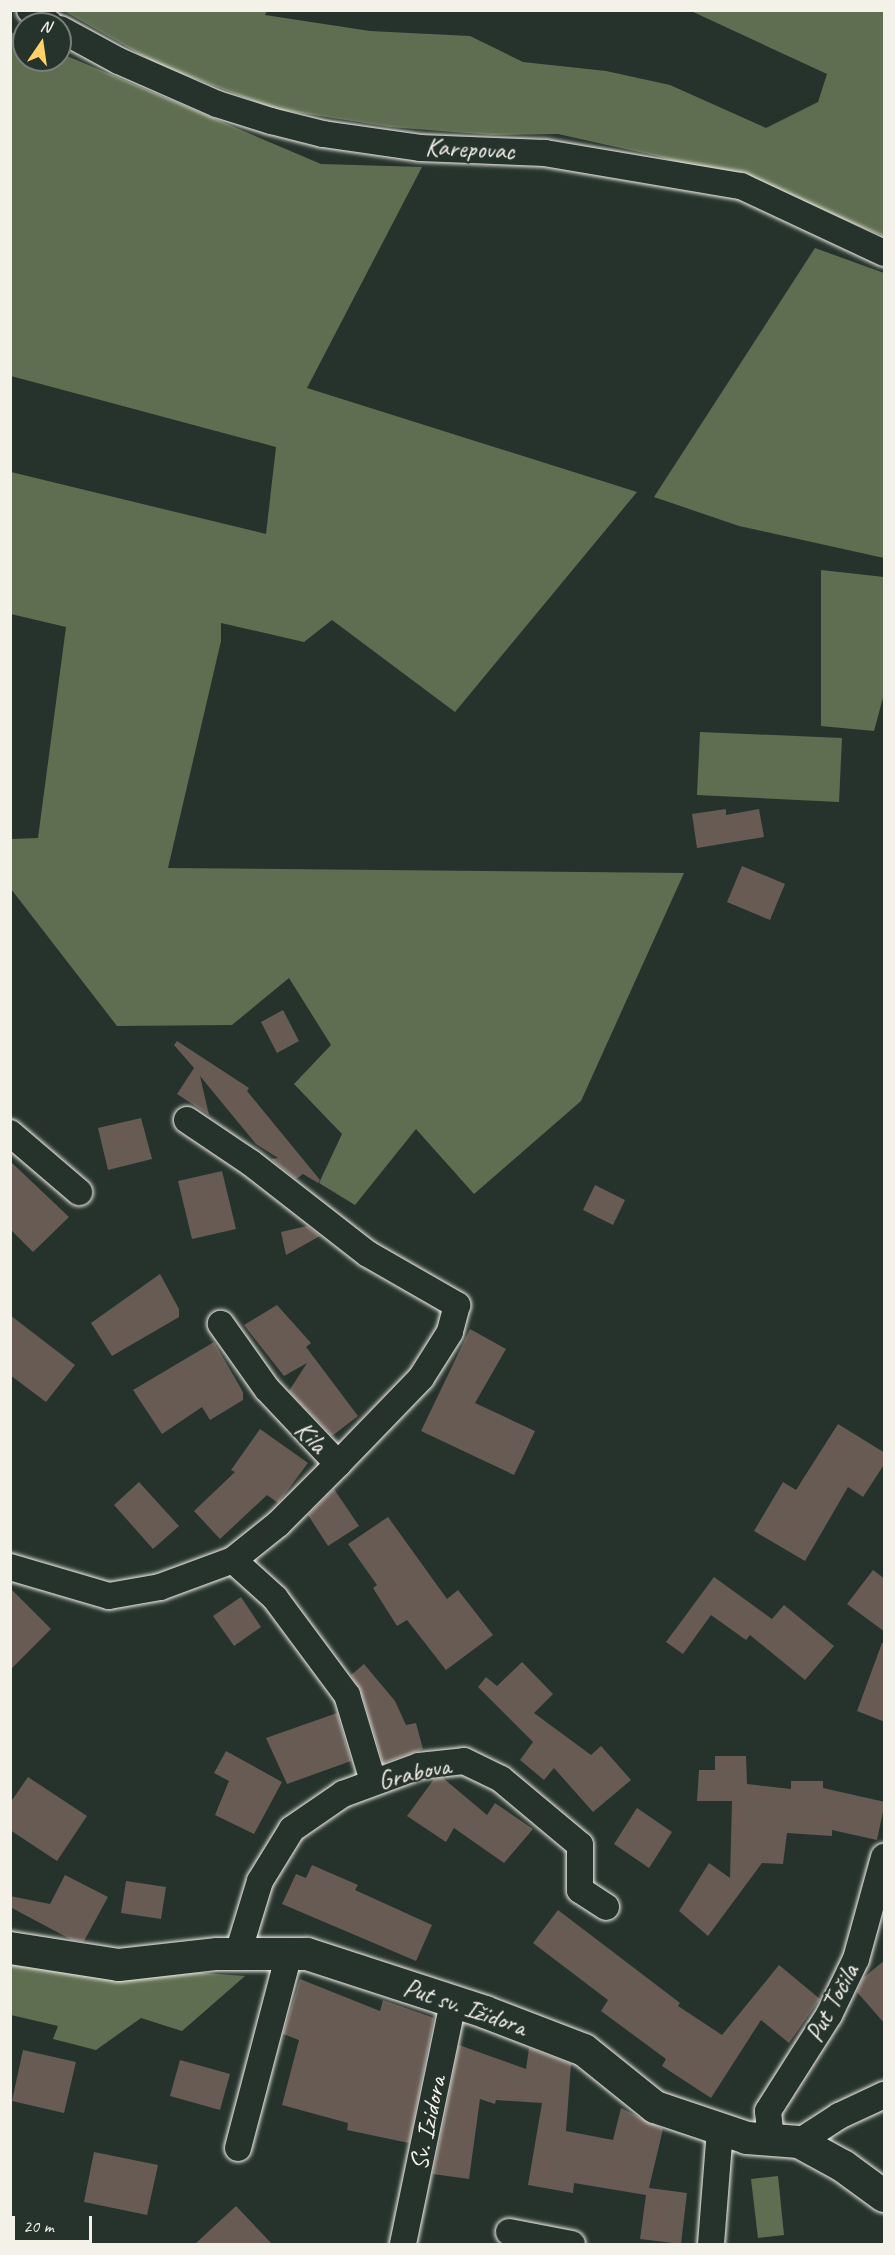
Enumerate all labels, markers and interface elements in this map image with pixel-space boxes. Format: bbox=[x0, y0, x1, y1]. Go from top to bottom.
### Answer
north arrow bbox=[12, 12, 72, 72]
text: N bbox=[39, 16, 53, 37]
street label: Karepovac bbox=[425, 131, 515, 167]
street label: Kila bbox=[288, 1414, 334, 1460]
street label: Grabova bbox=[375, 1750, 453, 1796]
street label: Put Točila bbox=[799, 1959, 865, 2047]
street label: Put sv. Ižidora bbox=[400, 1971, 530, 2043]
street label: Sv. Izidora bbox=[403, 2073, 453, 2173]
scale bar bbox=[15, 2204, 94, 2242]
text: 20 m bbox=[23, 2215, 54, 2237]

